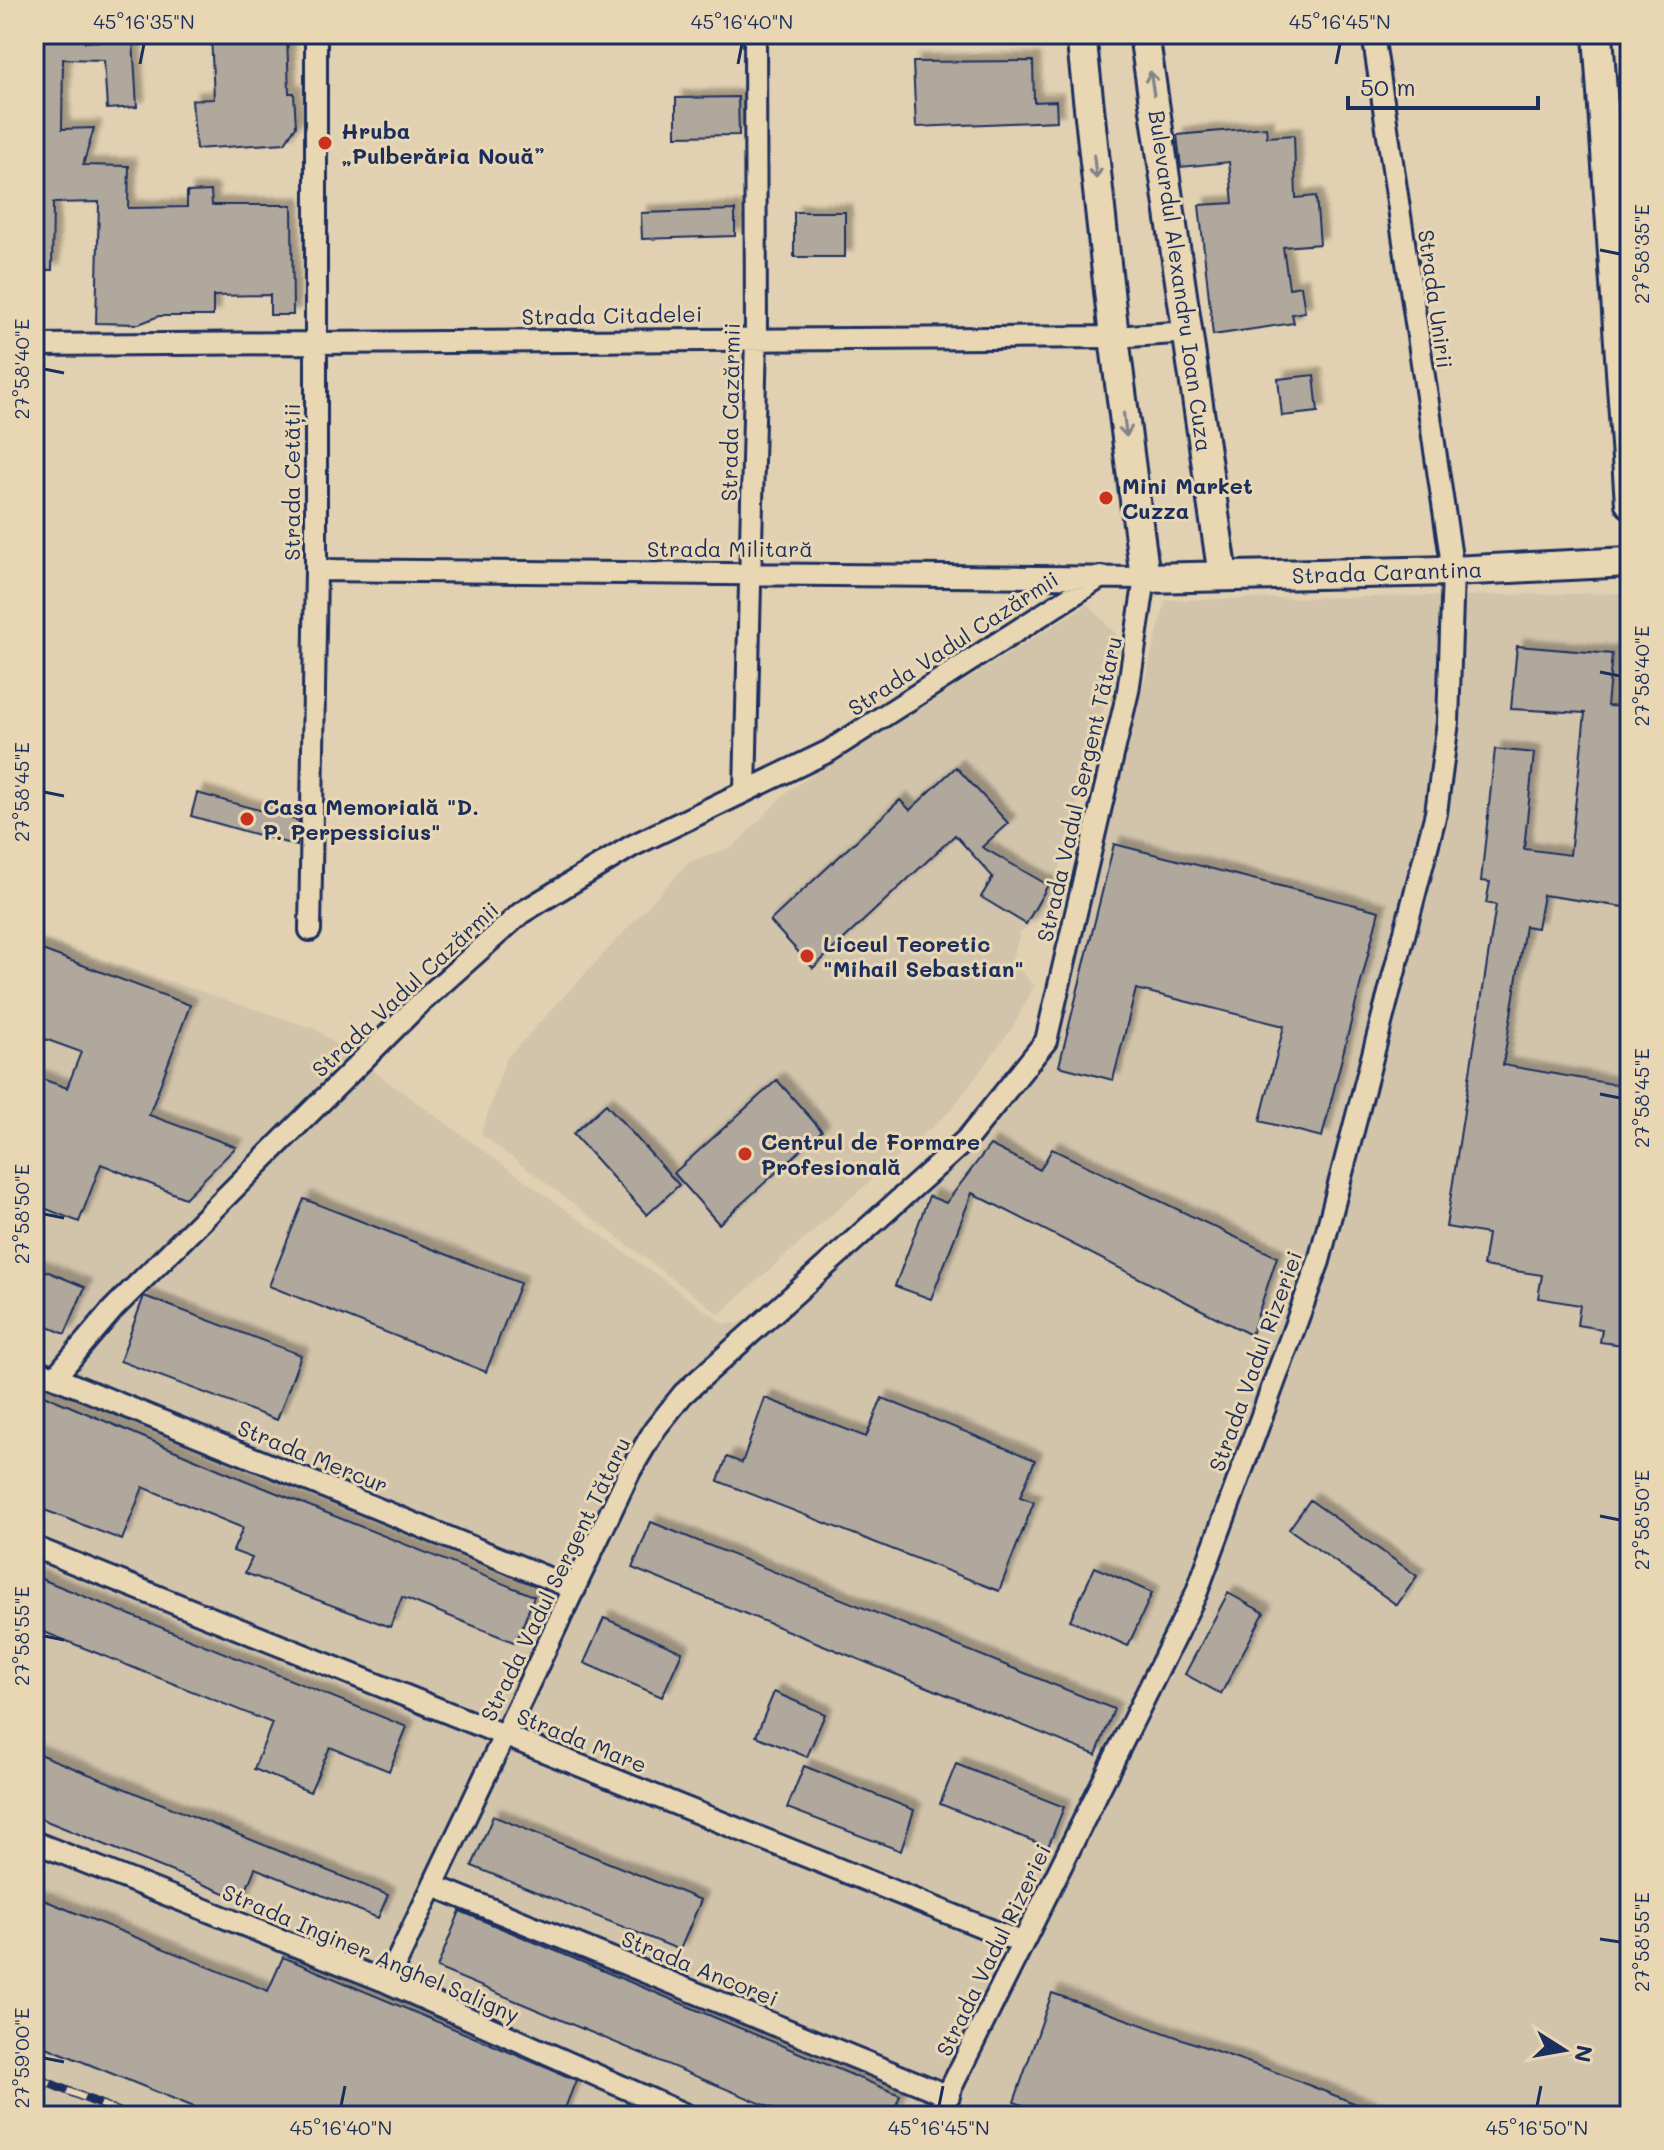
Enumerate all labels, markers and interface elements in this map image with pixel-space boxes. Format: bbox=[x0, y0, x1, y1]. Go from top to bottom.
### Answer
text: 45°16'35"N bbox=[93, 8, 195, 34]
text: 45°16'40"N bbox=[691, 8, 793, 34]
text: 45°16'45"N bbox=[1289, 8, 1391, 34]
scale bar bbox=[1348, 60, 1538, 110]
one-way arrow bbox=[1144, 71, 1159, 96]
text: 50 m bbox=[1360, 71, 1416, 102]
street label: Bulevardul Alexandru Ioan Cuza bbox=[1143, 108, 1219, 454]
place label: Hruba „Pulberăria Nouă” bbox=[341, 116, 545, 170]
marker: Hruba „Pulberăria Nouă” bbox=[316, 134, 334, 152]
one-way arrow bbox=[1088, 153, 1103, 180]
text: 27°58'35"E bbox=[1628, 204, 1654, 304]
street label: Strada Unirii bbox=[1412, 228, 1460, 370]
street label: Strada Citadelei bbox=[521, 299, 703, 331]
text: 27°58'40"E bbox=[8, 319, 34, 419]
street label: Strada Cazărmii bbox=[714, 322, 746, 502]
street label: Strada Cetății bbox=[277, 403, 306, 561]
one-way arrow bbox=[1118, 412, 1133, 438]
place label: Mini Market Cuzza bbox=[1122, 471, 1253, 525]
marker: Mini Market Cuzza bbox=[1097, 489, 1115, 507]
street label: Strada Militară bbox=[647, 534, 813, 563]
street label: Strada Carantina bbox=[1291, 554, 1483, 590]
street label: Strada Vadul Cazărmii bbox=[842, 564, 1064, 722]
text: 27°58'40"E bbox=[1628, 626, 1654, 726]
street label: Strada Vadul Sergent Tătaru bbox=[1030, 633, 1128, 945]
text: 27°58'45"E bbox=[8, 742, 34, 842]
place label: Casa Memorială "D. P. Perpessicius" bbox=[263, 792, 479, 846]
marker: Casa Memorială "D. P. Perpessicius" bbox=[238, 810, 256, 828]
street label: Strada Vadul Cazărmii bbox=[305, 895, 505, 1083]
place label: Liceul Teoretic "Mihail Sebastian" bbox=[823, 929, 1024, 983]
marker: Liceul Teoretic "Mihail Sebastian" bbox=[798, 947, 816, 965]
text: 27°58'45"E bbox=[1628, 1048, 1654, 1148]
place label: Centrul de Formare Profesională bbox=[761, 1127, 980, 1181]
marker: Centrul de Formare Profesională bbox=[736, 1145, 754, 1163]
text: 27°58'50"E bbox=[8, 1164, 34, 1264]
street label: Strada Vadul Rizeriei bbox=[1202, 1247, 1308, 1475]
street label: Strada Mercur bbox=[234, 1413, 392, 1499]
street label: Strada Vadul Sergent Tătaru bbox=[473, 1432, 637, 1726]
text: 27°58'50"E bbox=[1628, 1470, 1654, 1570]
text: 27°58'55"E bbox=[8, 1586, 34, 1686]
street label: Strada Mare bbox=[513, 1701, 651, 1779]
street label: Strada Vadul Rizeriei bbox=[929, 1839, 1057, 2061]
street label: Strada Inginer Anghel Saligny bbox=[218, 1877, 524, 2029]
text: 27°58'55"E bbox=[1628, 1892, 1654, 1992]
street label: Strada Ancorei bbox=[617, 1923, 783, 2013]
text: 27°59'00"E bbox=[8, 2007, 34, 2109]
north arrow bbox=[1524, 2010, 1604, 2090]
text: N bbox=[1568, 2043, 1600, 2065]
text: 45°16'40"N bbox=[290, 2114, 392, 2140]
text: 45°16'45"N bbox=[888, 2114, 990, 2140]
text: 45°16'50"N bbox=[1486, 2114, 1588, 2140]

